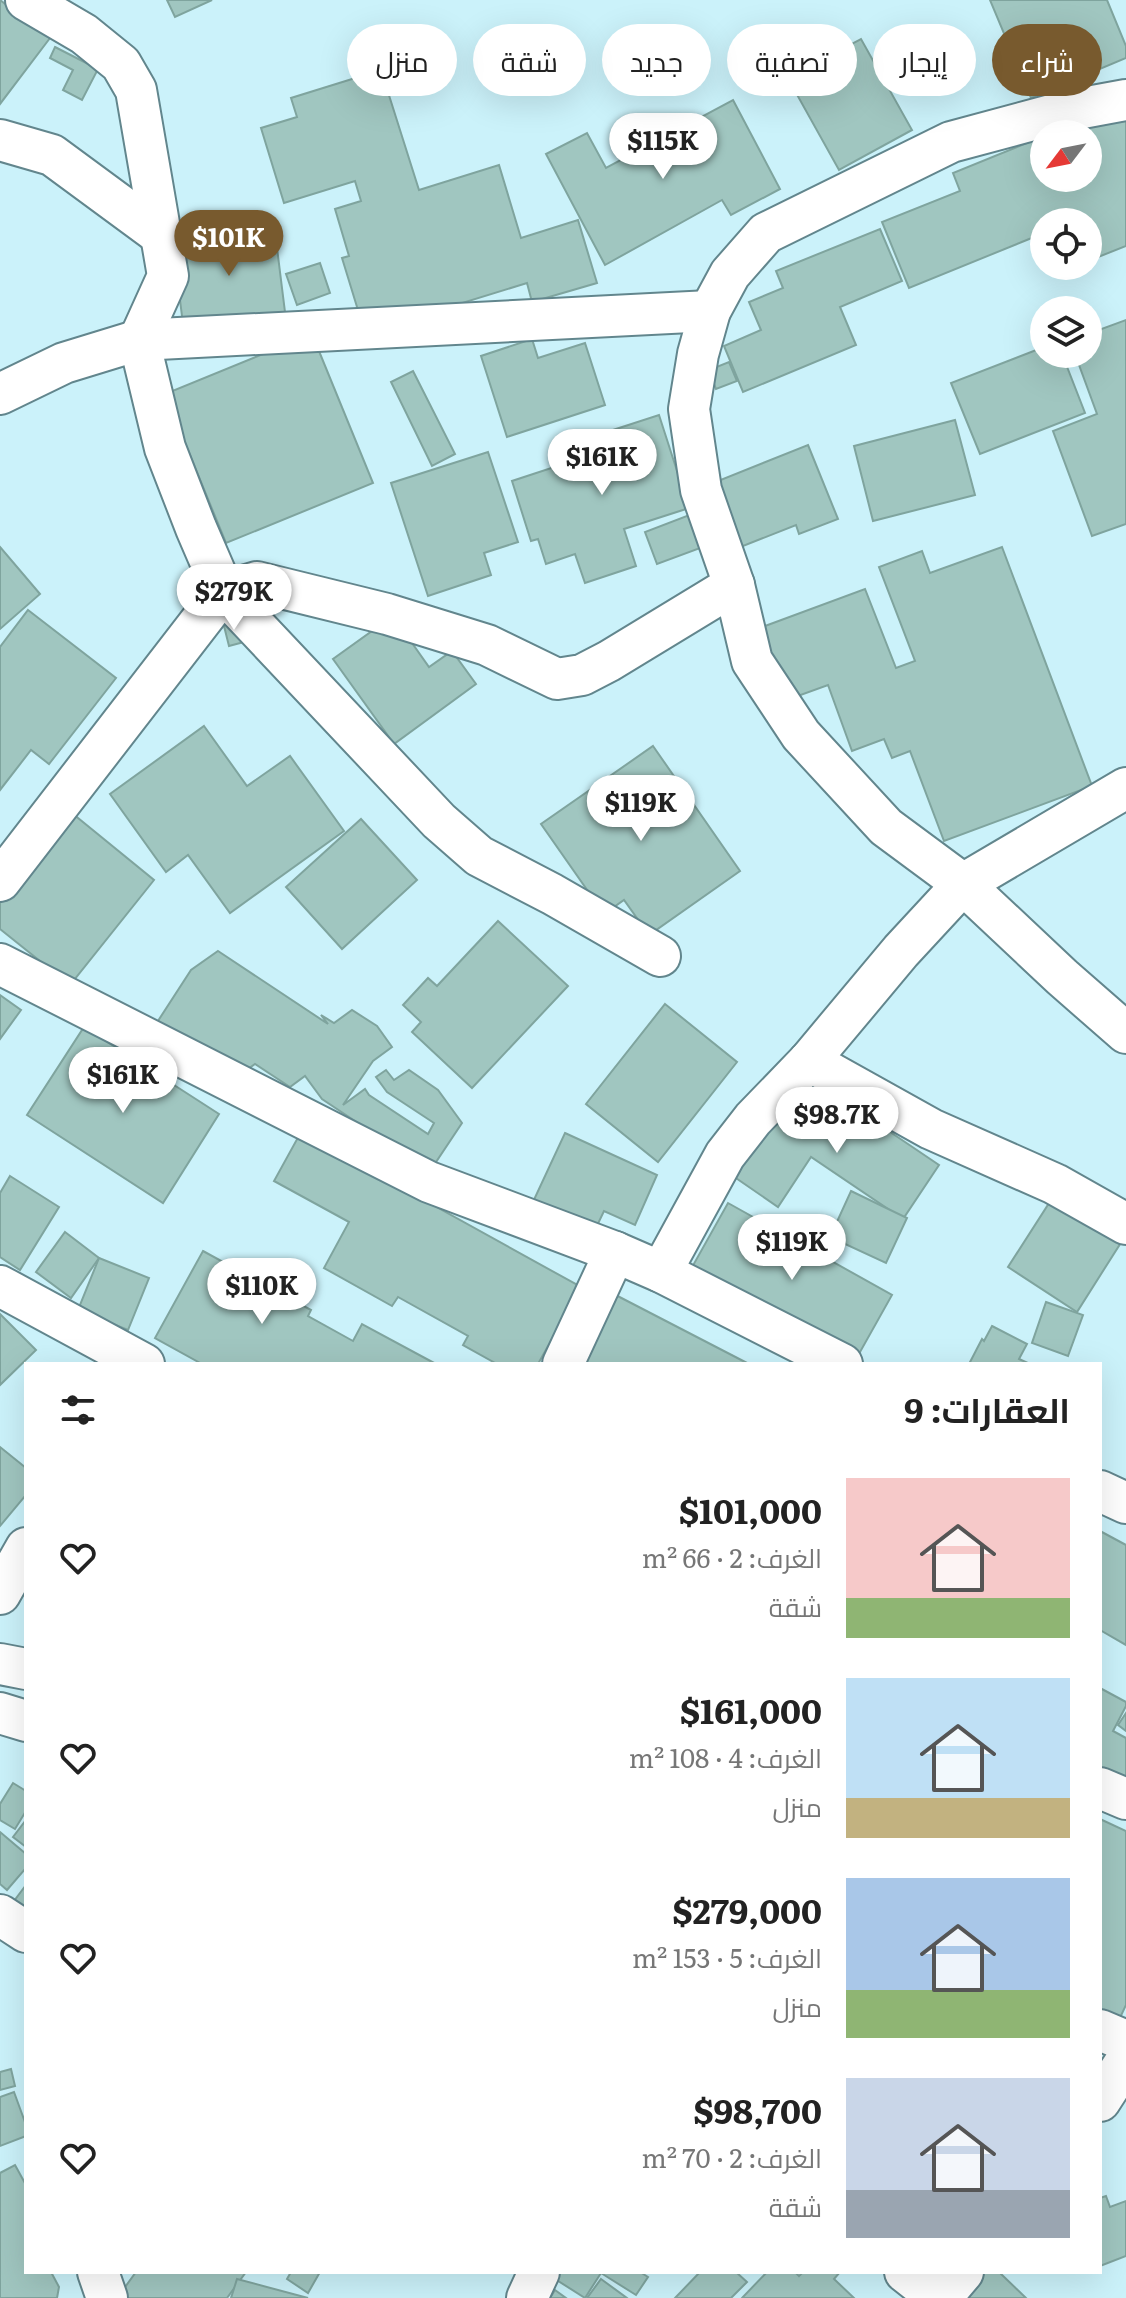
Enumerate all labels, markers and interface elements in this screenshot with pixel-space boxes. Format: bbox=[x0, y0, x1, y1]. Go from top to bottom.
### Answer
chip: منزل bbox=[347, 24, 457, 96]
chip: شقة bbox=[473, 24, 586, 96]
chip: جديد bbox=[602, 24, 711, 96]
chip: تصفية bbox=[727, 24, 857, 96]
chip: إيجار bbox=[873, 24, 976, 96]
chip: شراء bbox=[992, 24, 1102, 96]
pin: $115K bbox=[607, 113, 719, 181]
text: $115K bbox=[627, 119, 699, 158]
north arrow bbox=[1030, 120, 1102, 192]
map controls bbox=[1030, 120, 1102, 368]
button: locate bbox=[1030, 208, 1102, 280]
pin: $101K bbox=[173, 210, 285, 278]
text: $101K bbox=[192, 216, 266, 255]
button: layers bbox=[1030, 296, 1102, 368]
pin: $161K bbox=[546, 429, 658, 497]
text: $161K bbox=[566, 435, 638, 474]
pin: $279K bbox=[178, 564, 290, 632]
text: $279K bbox=[195, 570, 273, 609]
pin: $119K bbox=[585, 775, 697, 843]
text: $119K bbox=[605, 781, 677, 820]
pin: $161K bbox=[67, 1047, 179, 1115]
text: $161K bbox=[87, 1053, 159, 1092]
pin: $98.7K bbox=[772, 1087, 902, 1155]
text: $98.7K bbox=[794, 1093, 880, 1132]
pin: $119K bbox=[736, 1214, 848, 1282]
text: $119K bbox=[756, 1220, 828, 1259]
pin: $110K bbox=[206, 1258, 318, 1326]
text: $110K bbox=[225, 1264, 299, 1303]
text: العقارات: 9 bbox=[904, 1383, 1070, 1433]
icon: filters bbox=[56, 1388, 100, 1432]
text: $101,000 bbox=[679, 1484, 822, 1534]
icon: home bbox=[910, 1510, 1006, 1606]
icon: heart bbox=[56, 1536, 100, 1580]
text: الغرف: 2 · 66 m² bbox=[642, 1537, 822, 1576]
text: شقة bbox=[769, 1586, 822, 1625]
text: $161,000 bbox=[680, 1684, 822, 1734]
icon: home bbox=[910, 1710, 1006, 1806]
icon: heart bbox=[56, 1736, 100, 1780]
text: الغرف: 4 · 108 m² bbox=[629, 1737, 822, 1776]
text: منزل bbox=[773, 1786, 822, 1825]
text: $279,000 bbox=[672, 1884, 822, 1934]
icon: home bbox=[910, 1910, 1006, 2006]
icon: heart bbox=[56, 1936, 100, 1980]
text: الغرف: 5 · 153 m² bbox=[632, 1937, 822, 1976]
text: منزل bbox=[773, 1986, 822, 2025]
text: $98,700 bbox=[693, 2084, 822, 2134]
icon: home bbox=[910, 2110, 1006, 2206]
icon: heart bbox=[56, 2136, 100, 2180]
text: الغرف: 2 · 70 m² bbox=[642, 2137, 822, 2176]
text: شقة bbox=[769, 2186, 822, 2225]

